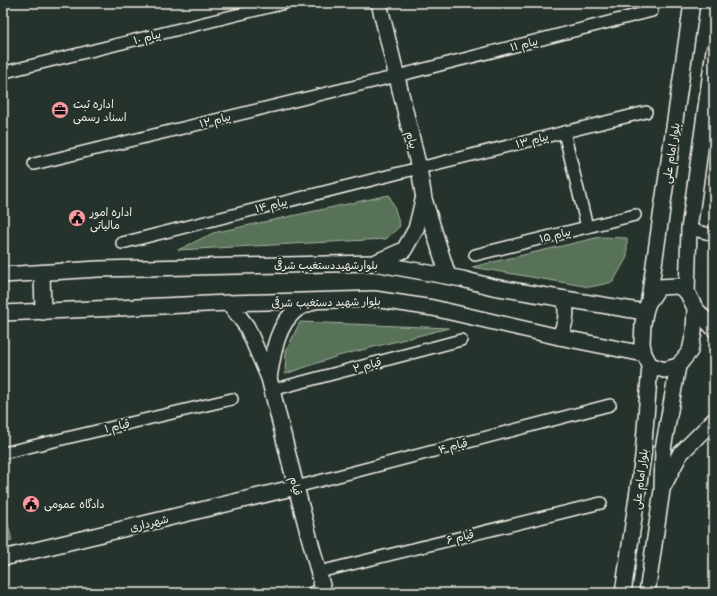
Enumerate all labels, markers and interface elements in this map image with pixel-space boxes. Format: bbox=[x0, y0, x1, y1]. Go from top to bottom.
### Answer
street label: پیام ۱۰ bbox=[131, 25, 163, 50]
street label: پیام ۱۱ bbox=[508, 32, 540, 57]
place label: اداره ثبت اسناد رسمی bbox=[73, 95, 126, 127]
office icon: اداره ثبت اسناد رسمی bbox=[50, 100, 70, 120]
street label: پیام ۱۲ bbox=[197, 107, 233, 134]
street label: بلوار امام علی bbox=[657, 121, 686, 185]
street label: پیام ۱۳ bbox=[514, 127, 551, 154]
street label: پیام bbox=[400, 129, 423, 151]
street label: پیام ۱۴ bbox=[253, 192, 289, 219]
place label: اداره امور مالیاتی bbox=[89, 203, 132, 235]
public building icon: اداره امور مالیاتی bbox=[67, 208, 87, 228]
street label: پيام ۱۵ bbox=[537, 222, 573, 249]
street label: بلوارشهیددستغیب شرقی bbox=[274, 256, 378, 275]
street label: بلوار شهید دستغیب شرقی bbox=[271, 292, 381, 313]
street label: قیام ۲ bbox=[351, 353, 384, 378]
street label: قیام ۱ bbox=[102, 414, 132, 439]
street label: قیام ۴ bbox=[436, 433, 470, 460]
street label: بلوار امام علی bbox=[627, 447, 654, 511]
street label: قیام bbox=[284, 475, 307, 498]
public building icon: دادگاه عمومی bbox=[21, 494, 41, 514]
place label: دادگاه عمومی bbox=[44, 495, 105, 514]
street label: شهرداری bbox=[128, 509, 171, 538]
street label: قیام ۶ bbox=[444, 525, 476, 550]

